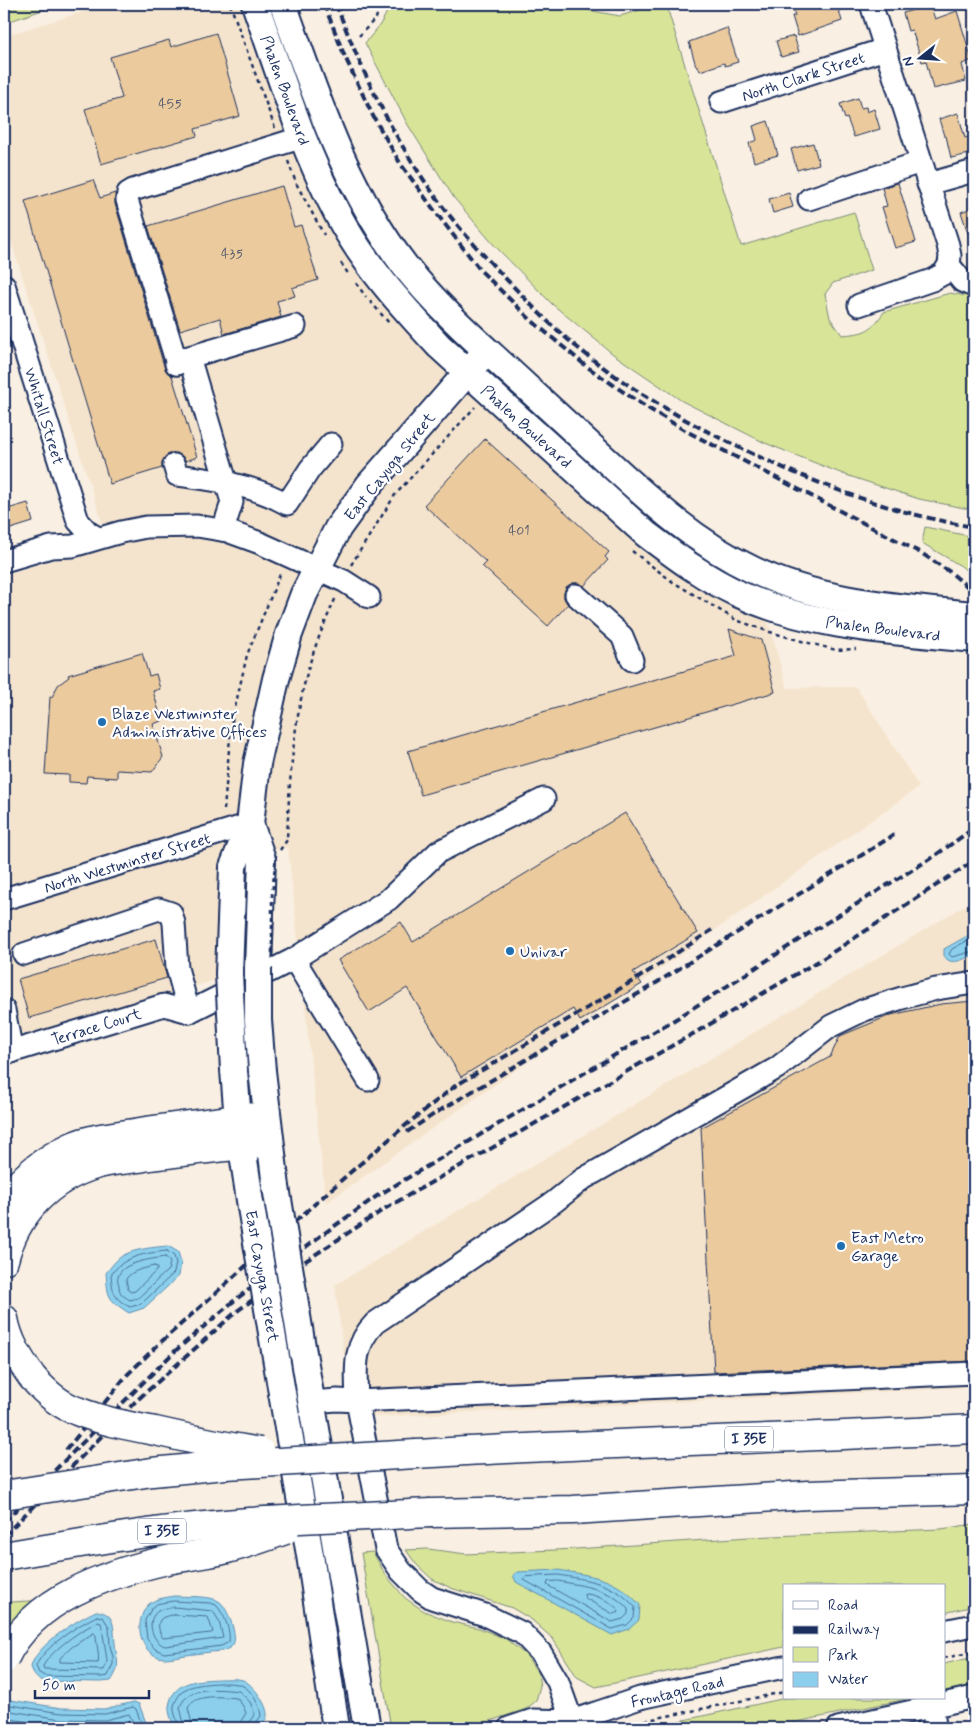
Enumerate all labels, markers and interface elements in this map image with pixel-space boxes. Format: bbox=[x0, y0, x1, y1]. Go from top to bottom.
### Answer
north arrow bbox=[896, 32, 946, 82]
street label: Phalen Boulevard bbox=[255, 33, 314, 148]
street label: North Clark Street bbox=[739, 48, 868, 107]
text: N bbox=[899, 54, 918, 69]
house number: 455 bbox=[158, 95, 182, 113]
house number: 435 bbox=[221, 245, 243, 263]
street label: Whitall Street bbox=[19, 365, 68, 468]
street label: Phalen Boulevard bbox=[476, 381, 576, 474]
street label: East Cayuga Street bbox=[340, 408, 442, 526]
house number: 401 bbox=[508, 522, 530, 540]
street label: Phalen Boulevard bbox=[824, 612, 941, 647]
place label: Blaze Westminster Administrative Offices bbox=[112, 704, 267, 743]
marker: Blaze Westminster Administrative Offices bbox=[96, 716, 108, 728]
street label: North Westminster Street bbox=[42, 828, 213, 899]
place label: Univar bbox=[520, 942, 568, 963]
marker: Univar bbox=[504, 945, 516, 957]
street label: Terrace Court bbox=[49, 1004, 145, 1051]
street label: East Cayuga Street bbox=[239, 1209, 284, 1345]
place label: East Metro Garage bbox=[851, 1228, 924, 1268]
marker: East Metro Garage bbox=[835, 1240, 847, 1252]
road number: I 35E bbox=[725, 1426, 773, 1452]
road number: I 35E bbox=[138, 1518, 186, 1544]
legend bbox=[783, 1584, 946, 1700]
text: Road bbox=[828, 1596, 858, 1616]
text: Railway bbox=[828, 1620, 880, 1640]
text: Park bbox=[828, 1646, 858, 1666]
scale bar bbox=[35, 1667, 149, 1699]
text: Water bbox=[828, 1670, 868, 1690]
street label: Frontage Road bbox=[629, 1672, 726, 1714]
text: 50 m bbox=[42, 1676, 76, 1696]

